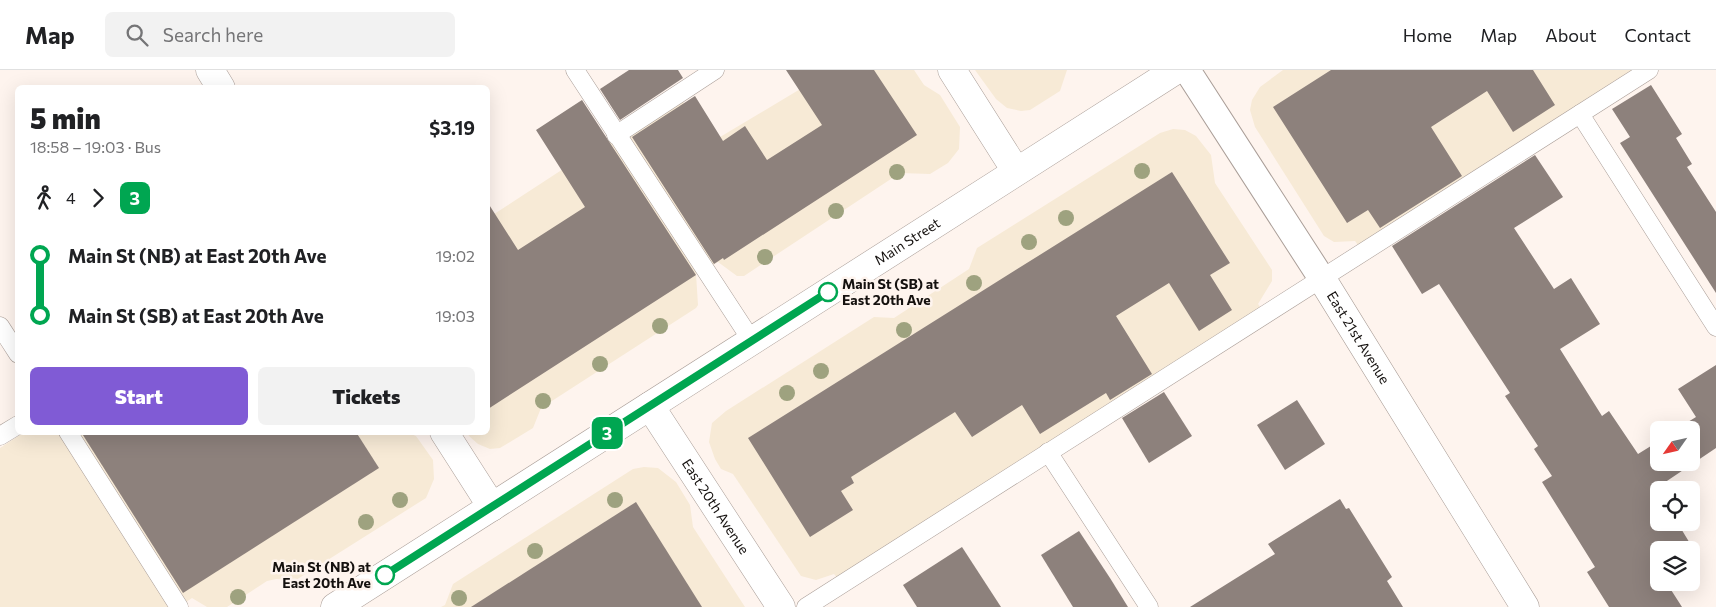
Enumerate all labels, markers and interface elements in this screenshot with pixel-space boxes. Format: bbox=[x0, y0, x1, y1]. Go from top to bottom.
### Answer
search box bbox=[105, 12, 455, 57]
text: Map bbox=[25, 20, 75, 49]
icon: search bbox=[123, 21, 151, 49]
text: Search here bbox=[163, 23, 263, 46]
text: Home bbox=[1403, 24, 1452, 46]
text: Map bbox=[1480, 24, 1517, 46]
text: About bbox=[1545, 24, 1597, 46]
text: Contact bbox=[1625, 24, 1691, 46]
text: 5 min bbox=[30, 101, 101, 135]
text: $3.19 bbox=[429, 116, 475, 139]
text: 18:58 – 19:03 · Bus bbox=[30, 137, 161, 156]
icon: walk bbox=[30, 184, 58, 212]
icon: forward bbox=[84, 184, 112, 212]
text: 3 bbox=[130, 187, 140, 209]
text: 4 bbox=[66, 188, 76, 207]
street label: Main Street bbox=[871, 214, 943, 268]
text: Main St (NB) at East 20th Ave bbox=[68, 244, 327, 267]
text: 19:02 bbox=[435, 246, 475, 265]
place label: Main St (SB) at East 20th Ave bbox=[842, 275, 939, 308]
marker: Main St (SB) at East 20th Ave bbox=[818, 282, 838, 302]
street label: East 21st Avenue bbox=[1324, 288, 1394, 387]
text: Main St (SB) at East 20th Ave bbox=[68, 304, 324, 327]
text: 19:03 bbox=[435, 306, 475, 325]
button: Start bbox=[30, 367, 248, 425]
button: Tickets bbox=[258, 367, 475, 425]
line badge: 3 bbox=[591, 417, 623, 449]
north arrow bbox=[1650, 421, 1700, 471]
map controls bbox=[1650, 421, 1700, 591]
text: 3 bbox=[602, 422, 612, 444]
street label: East 20th Avenue bbox=[679, 455, 753, 557]
button: locate bbox=[1650, 481, 1700, 531]
button: layers bbox=[1650, 541, 1700, 591]
place label: Main St (NB) at East 20th Ave bbox=[272, 558, 371, 591]
marker: Main St (NB) at East 20th Ave bbox=[375, 565, 395, 585]

